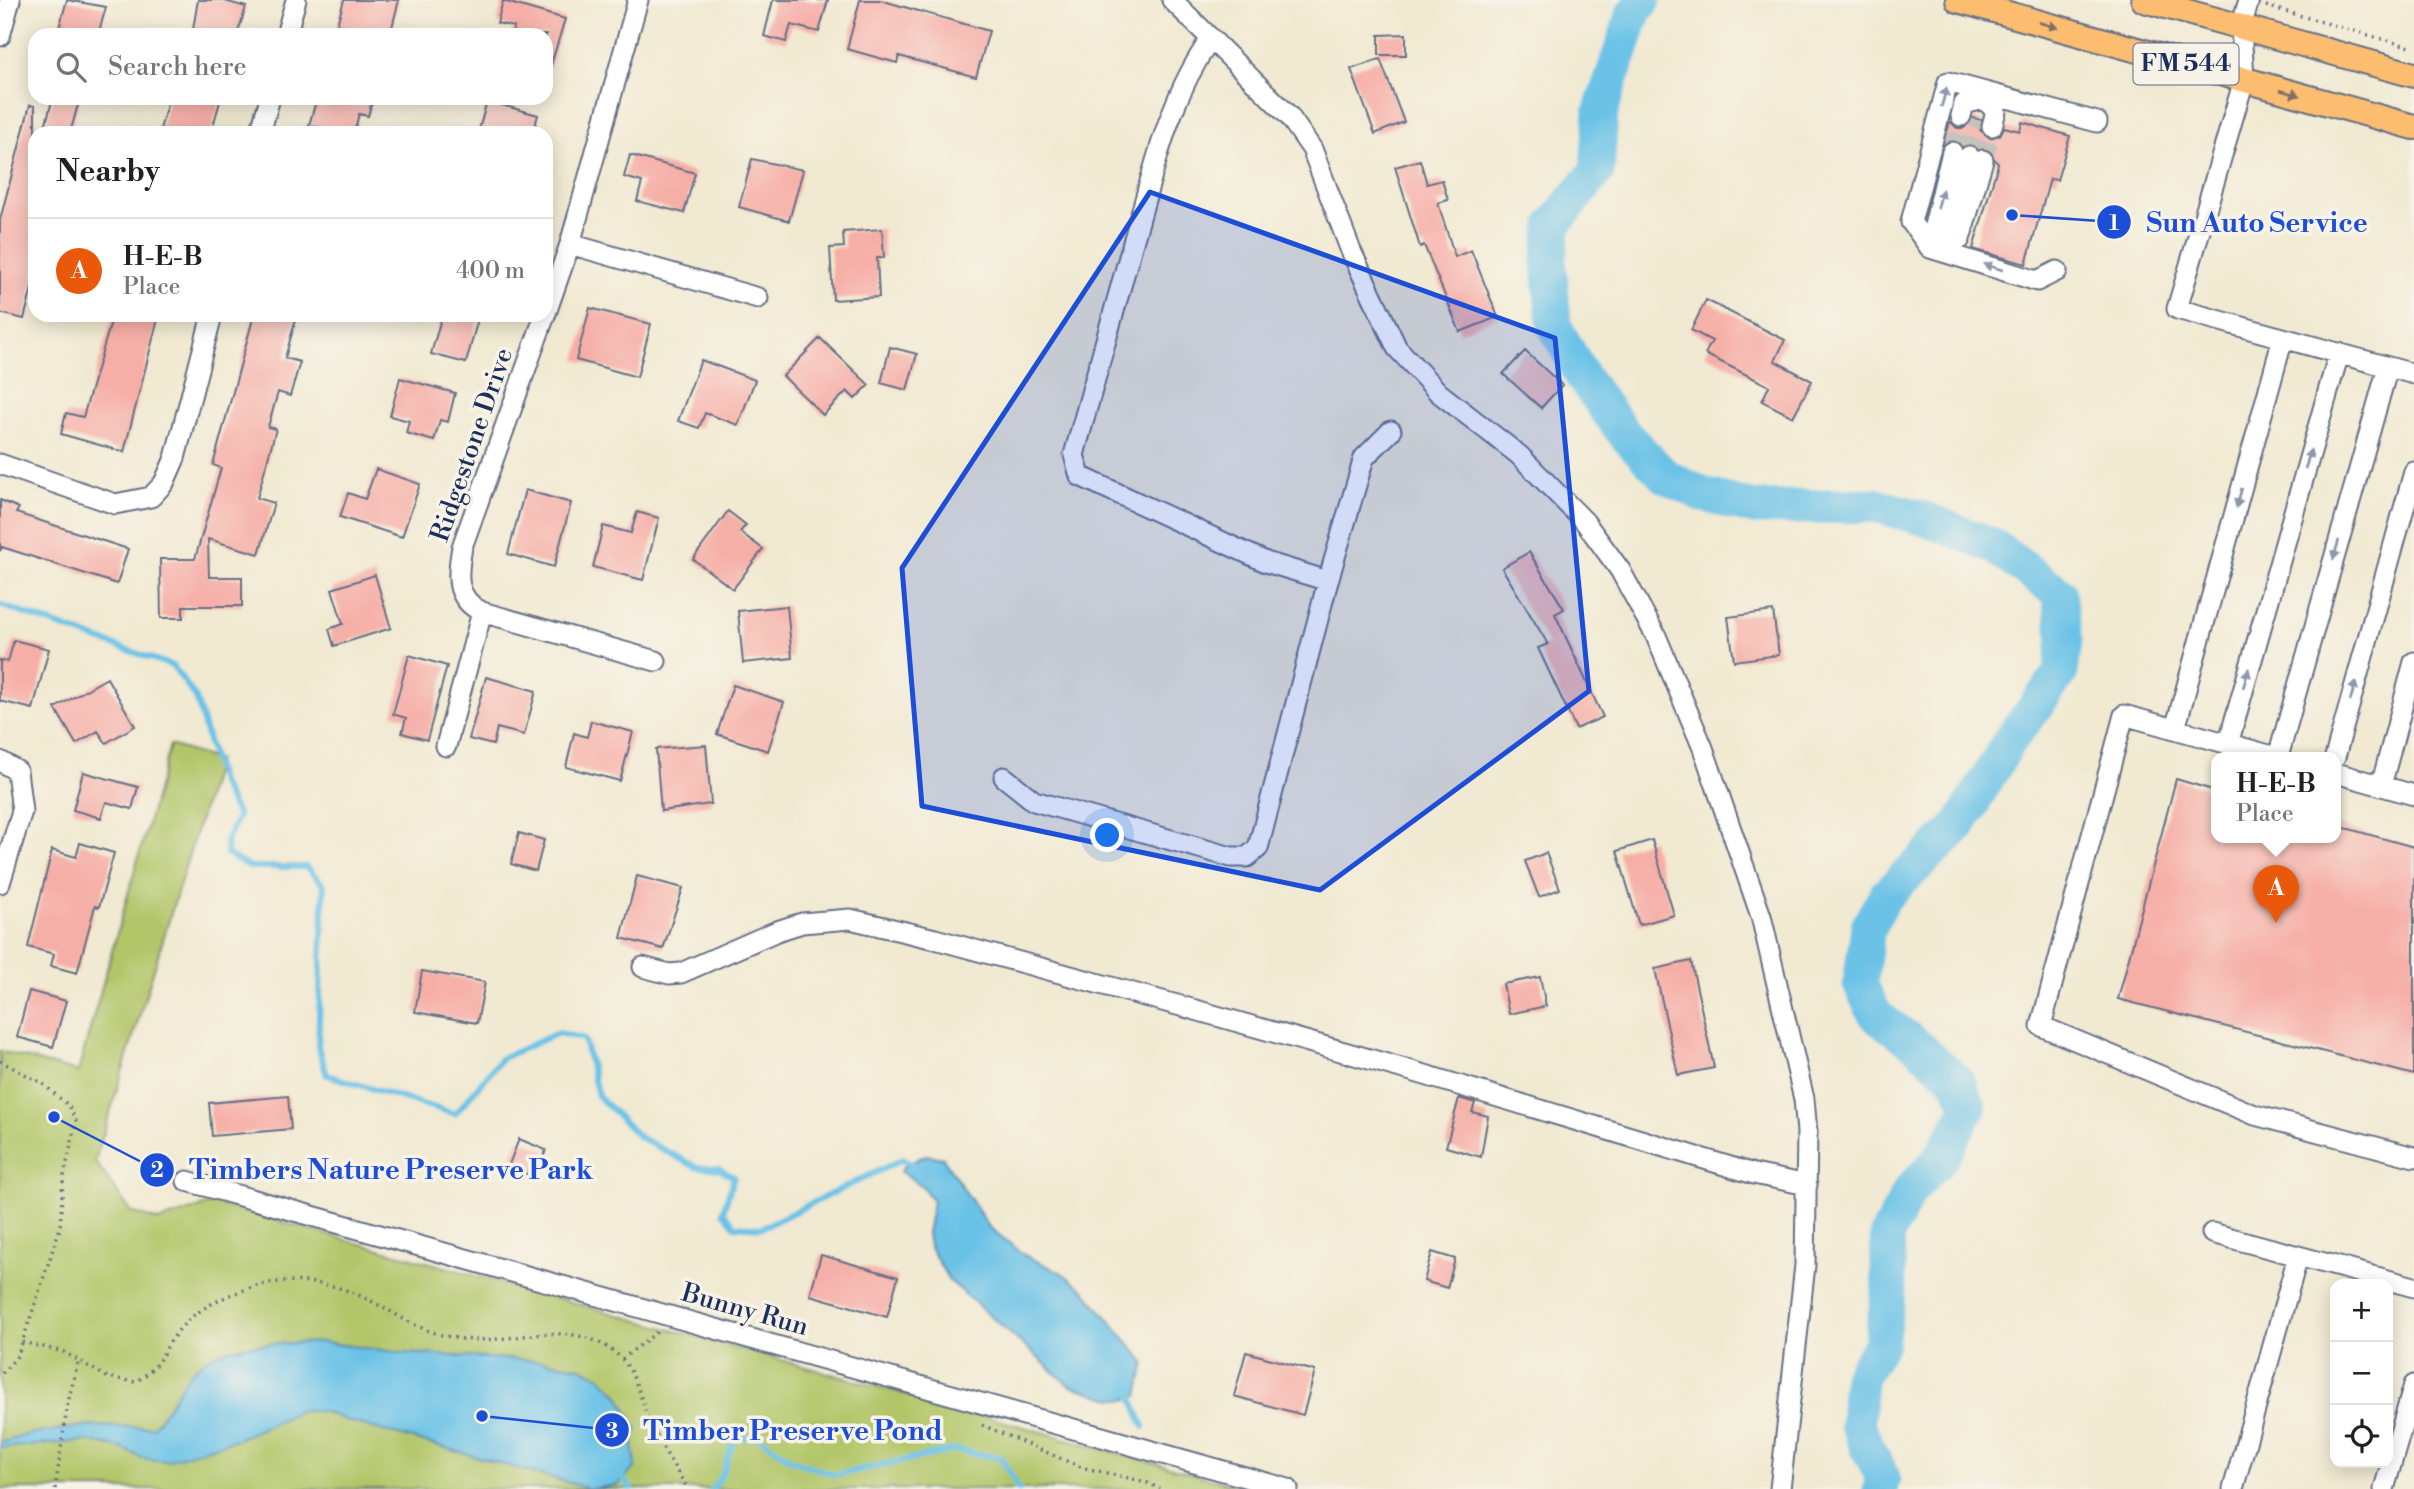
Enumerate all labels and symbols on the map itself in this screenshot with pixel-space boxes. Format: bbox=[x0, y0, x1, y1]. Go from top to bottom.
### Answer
one-way arrow bbox=[2037, 20, 2059, 31]
road number: FM 544 bbox=[2134, 43, 2238, 84]
one-way arrow bbox=[1939, 85, 1950, 107]
one-way arrow bbox=[2279, 88, 2301, 99]
one-way arrow bbox=[1935, 188, 1946, 210]
callout: Sun Auto Service bbox=[2097, 198, 2381, 247]
text: Sun Auto Service bbox=[2146, 206, 2368, 241]
text: 1 bbox=[2109, 211, 2119, 237]
one-way arrow bbox=[1982, 261, 2003, 272]
street label: Ridgestone Drive bbox=[424, 344, 520, 546]
one-way arrow bbox=[2304, 448, 2314, 469]
one-way arrow bbox=[2233, 488, 2244, 510]
one-way arrow bbox=[2330, 540, 2341, 562]
one-way arrow bbox=[2242, 667, 2252, 688]
one-way arrow bbox=[2348, 680, 2359, 702]
your location bbox=[1090, 818, 1124, 852]
pin: A bbox=[2253, 865, 2299, 923]
callout: Timbers Nature Preserve Park bbox=[140, 1145, 607, 1194]
text: Timbers Nature Preserve Park bbox=[189, 1153, 594, 1188]
text: 2 bbox=[150, 1158, 164, 1184]
street label: Bunny Run bbox=[677, 1276, 812, 1343]
callout: Timber Preserve Pond bbox=[594, 1406, 956, 1455]
text: Timber Preserve Pond bbox=[643, 1414, 943, 1449]
text: 3 bbox=[606, 1419, 618, 1445]

